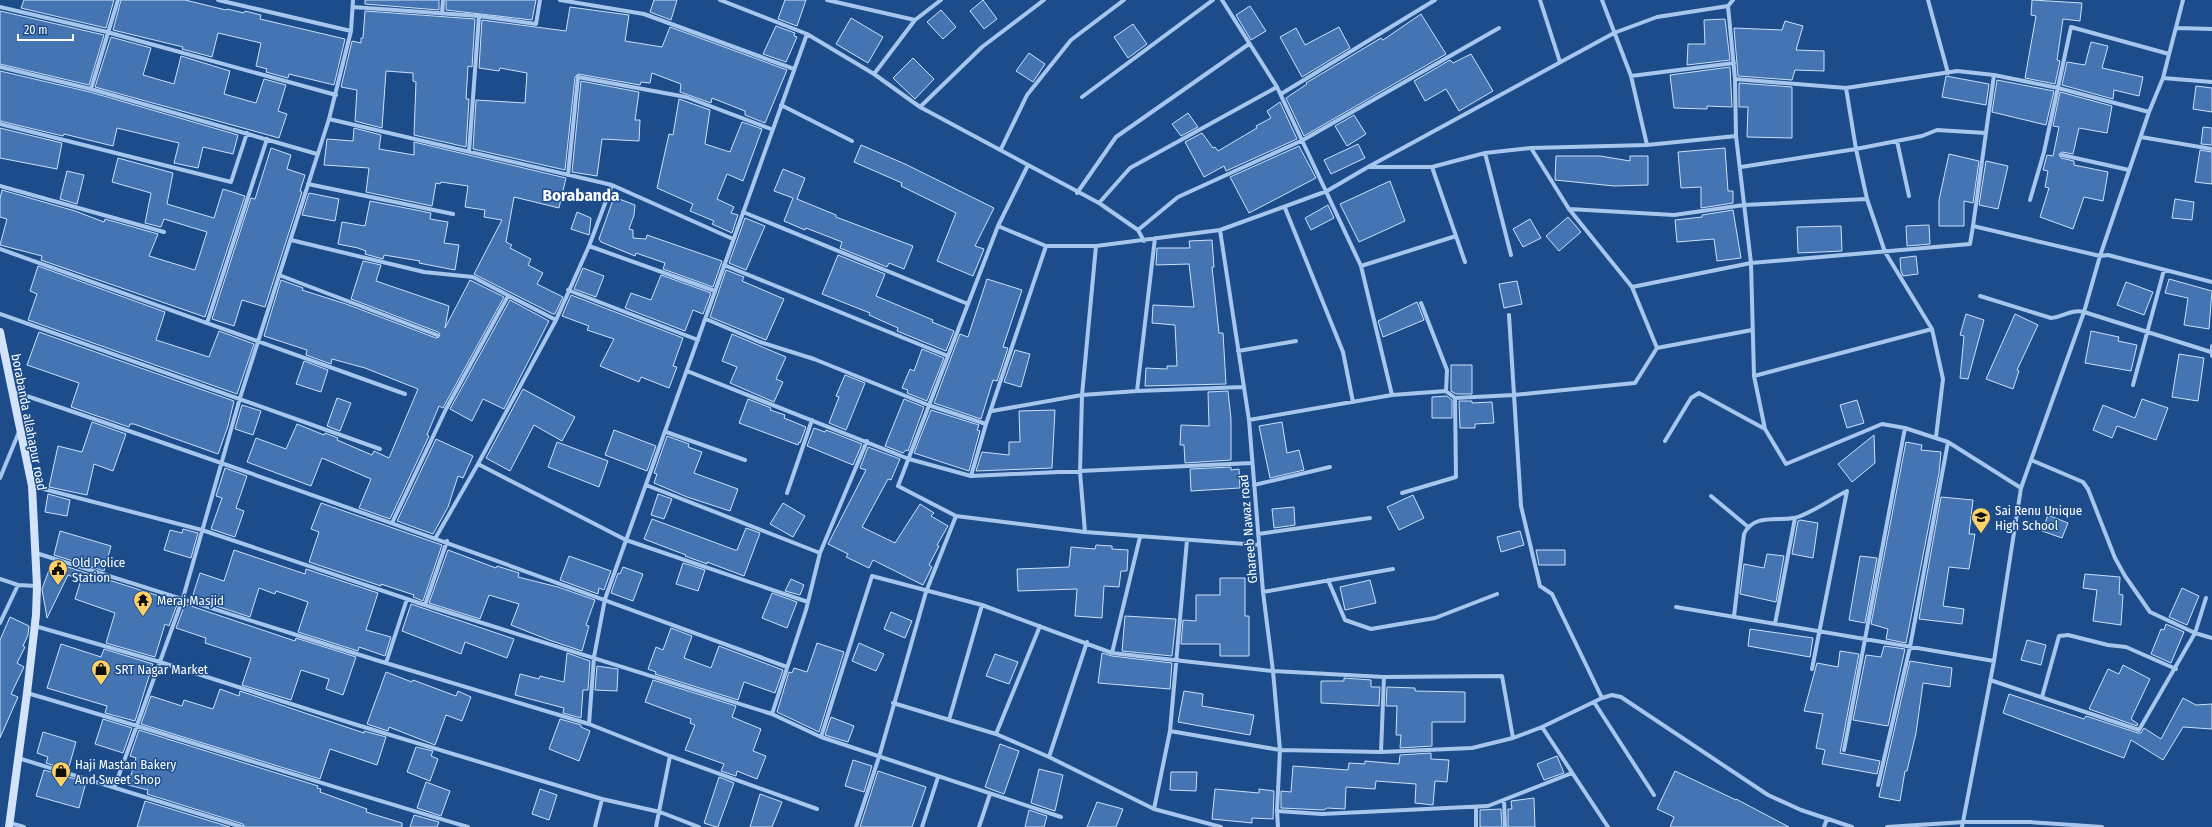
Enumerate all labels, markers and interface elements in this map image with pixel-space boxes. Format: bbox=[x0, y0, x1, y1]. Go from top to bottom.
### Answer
scale bar bbox=[18, 16, 73, 42]
text: 20 m bbox=[24, 23, 48, 37]
district label: Borabanda bbox=[543, 185, 620, 206]
street label: borabanda allahapur road bbox=[8, 352, 50, 492]
street label: Ghareeb Nawaz road bbox=[1236, 474, 1260, 584]
place label: Sai Renu Unique High School bbox=[1995, 503, 2082, 533]
school or university icon: Sai Renu Unique High School bbox=[1970, 506, 1992, 534]
place label: Old Police Station bbox=[72, 555, 125, 585]
public building icon: Old Police Station bbox=[47, 558, 69, 586]
temple icon: Meraj Masjid bbox=[132, 589, 154, 617]
place label: Meraj Masjid bbox=[157, 593, 224, 608]
shop icon: SRT Nagar Market bbox=[90, 658, 112, 686]
place label: SRT Nagar Market bbox=[115, 662, 209, 677]
place label: Haji Mastan Bakery And Sweet Shop bbox=[75, 757, 177, 787]
shop icon: Haji Mastan Bakery And Sweet Shop bbox=[50, 760, 72, 788]

